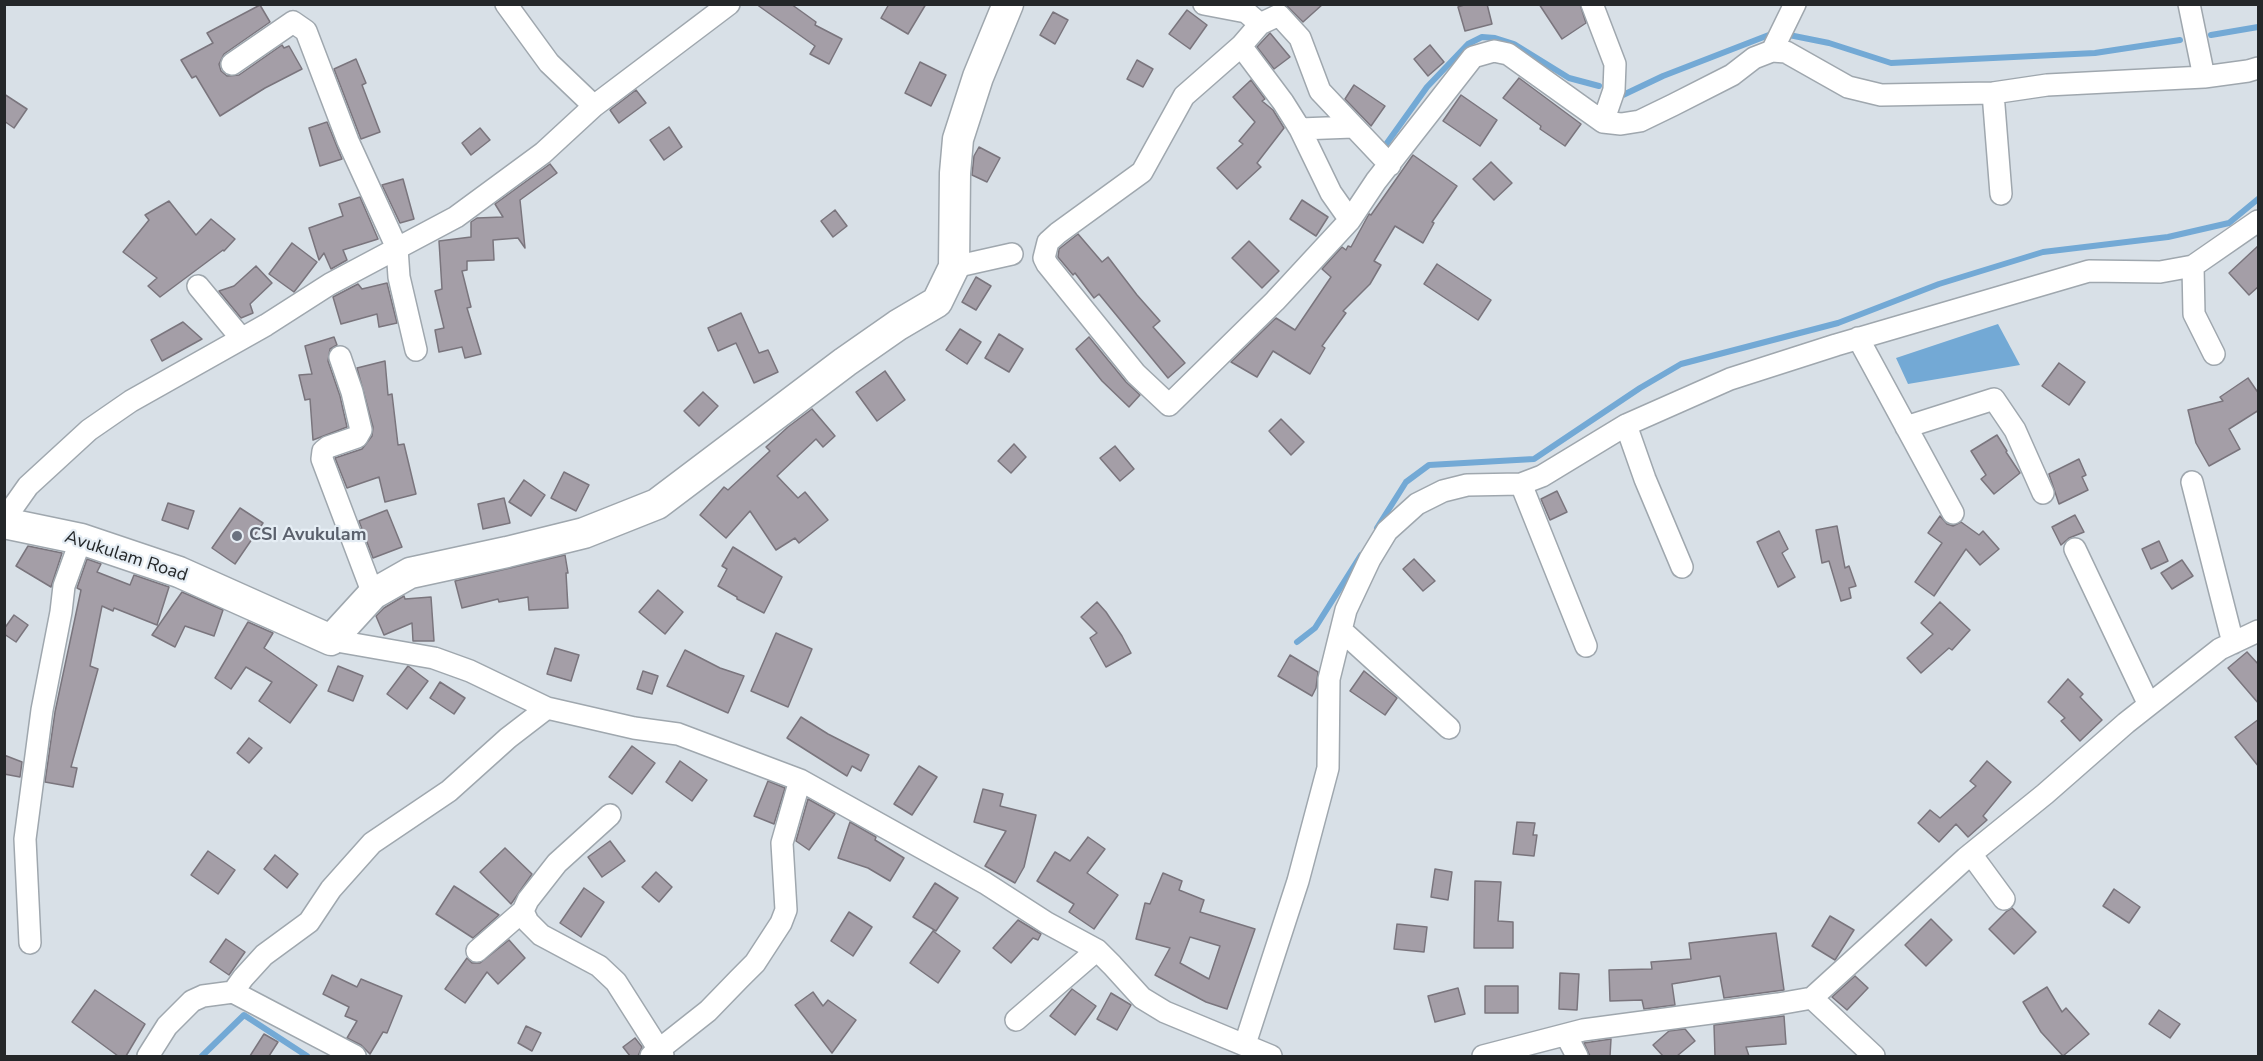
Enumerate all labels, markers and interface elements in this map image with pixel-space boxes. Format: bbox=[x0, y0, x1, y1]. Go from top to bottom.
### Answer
place label: CSI Avukulam bbox=[249, 525, 366, 547]
street label: Avukulam Road bbox=[62, 527, 190, 587]
marker: CSI Avukulam bbox=[230, 529, 244, 543]

